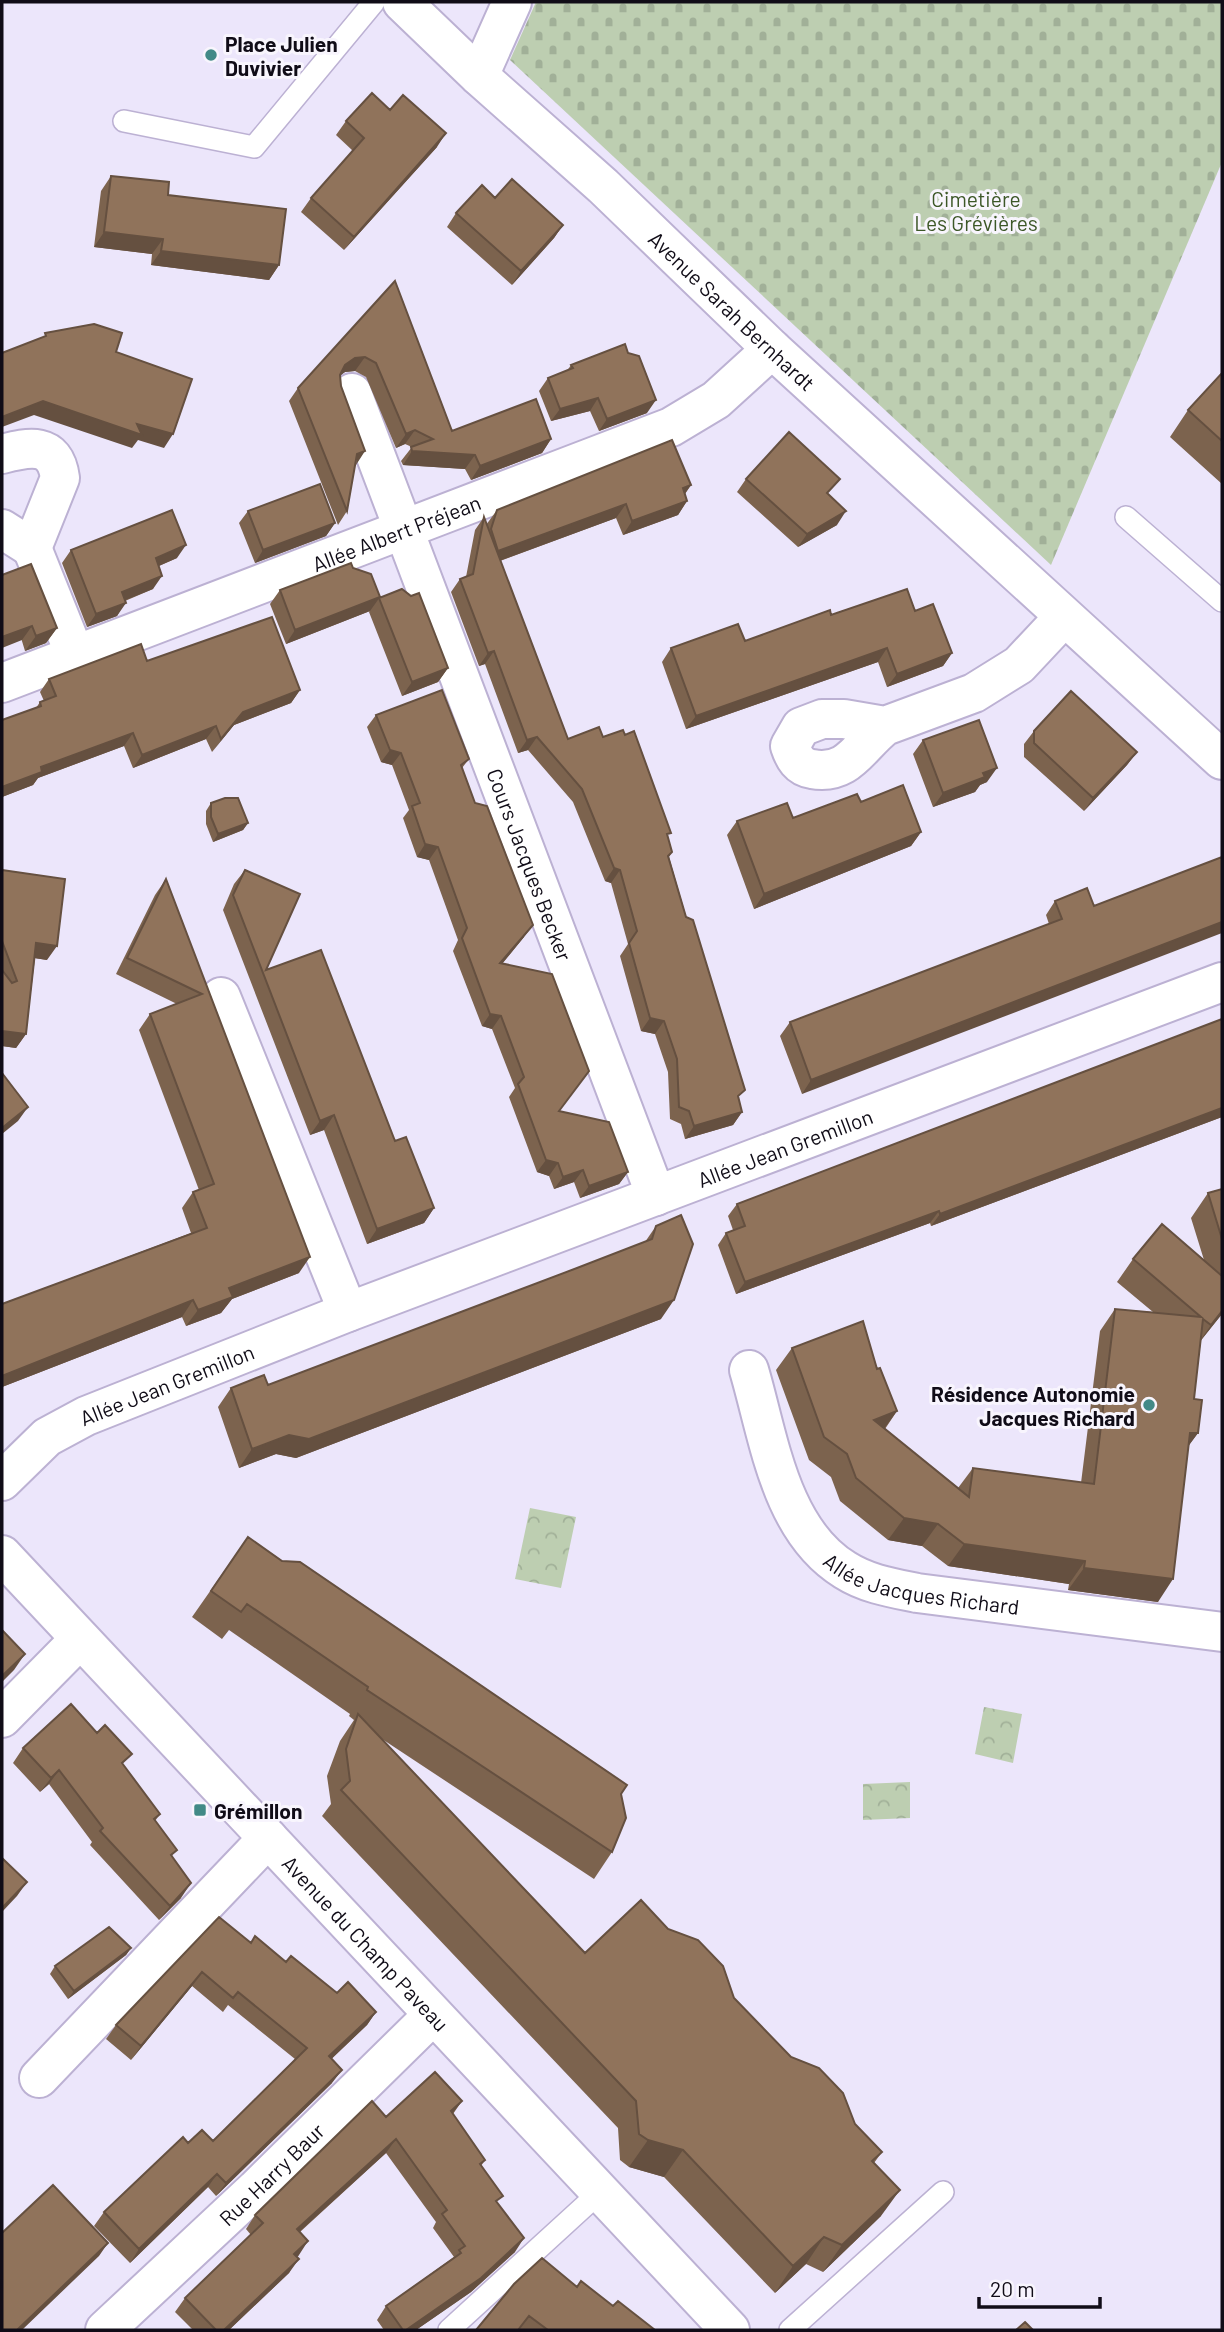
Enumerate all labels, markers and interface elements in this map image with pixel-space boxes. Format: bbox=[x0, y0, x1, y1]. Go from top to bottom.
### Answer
place label: Place Julien Duvivier bbox=[225, 31, 338, 80]
marker: Place Julien Duvivier bbox=[203, 47, 219, 63]
park label: Cimetière Les Grévières bbox=[914, 186, 1038, 235]
street label: Avenue Sarah Bernhardt bbox=[644, 225, 821, 395]
street label: Allée Albert Préjean bbox=[308, 489, 484, 576]
street label: Cours Jacques Becker bbox=[483, 765, 578, 964]
street label: Allée Jean Gremillon bbox=[694, 1103, 876, 1192]
street label: Allée Jean Gremillon bbox=[76, 1338, 257, 1430]
place label: Résidence Autonomie Jacques Richard bbox=[931, 1381, 1135, 1430]
marker: Résidence Autonomie Jacques Richard bbox=[1141, 1397, 1157, 1413]
street label: Allée Jacques Richard bbox=[819, 1547, 1021, 1618]
place label: Grémillon bbox=[214, 1798, 302, 1823]
marker: Grémillon bbox=[192, 1802, 208, 1818]
street label: Avenue du Champ Paveau bbox=[278, 1850, 455, 2036]
street label: Rue Harry Baur bbox=[213, 2117, 329, 2230]
scale bar bbox=[979, 2266, 1100, 2310]
text: 20 m bbox=[990, 2276, 1035, 2301]

